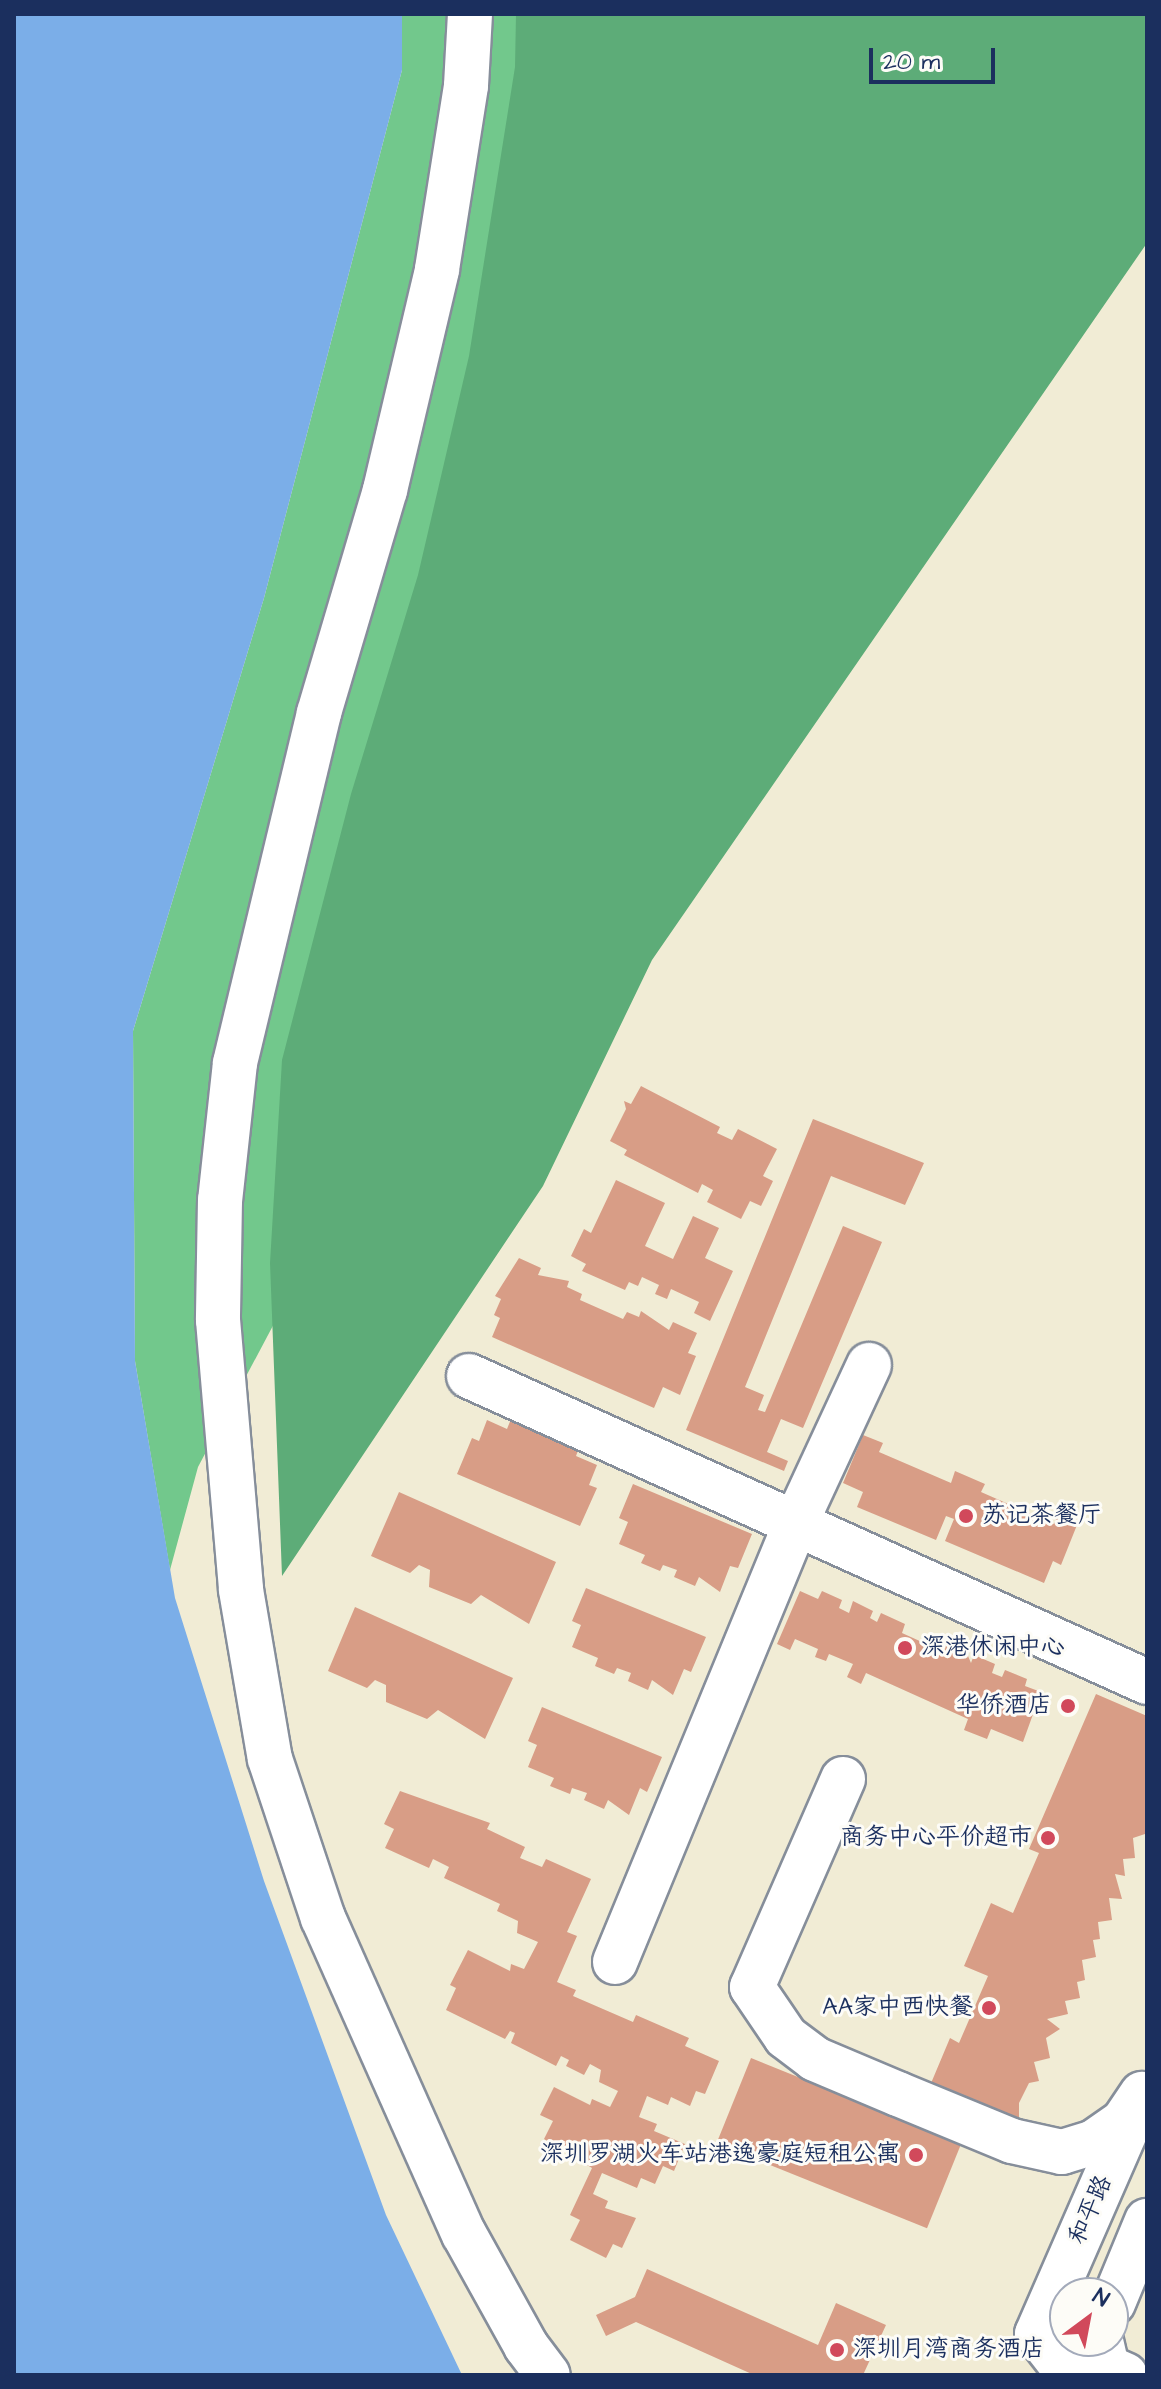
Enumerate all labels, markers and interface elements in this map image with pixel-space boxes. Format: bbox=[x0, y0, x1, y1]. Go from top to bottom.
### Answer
scale bar bbox=[873, 32, 999, 82]
text: 20 m bbox=[883, 45, 940, 79]
place label: 苏记茶餐厅 bbox=[982, 1502, 1102, 1530]
marker: 苏记茶餐厅 bbox=[957, 1507, 975, 1525]
place label: 深港休闲中心 bbox=[921, 1634, 1065, 1662]
marker: 深港休闲中心 bbox=[896, 1639, 914, 1657]
place label: 华侨酒店 bbox=[956, 1692, 1052, 1720]
marker: 华侨酒店 bbox=[1059, 1697, 1077, 1715]
place label: 商务中心平价超市 bbox=[840, 1824, 1032, 1852]
marker: 商务中心平价超市 bbox=[1039, 1829, 1057, 1847]
place label: AA家中西快餐 bbox=[822, 1994, 973, 2022]
marker: AA家中西快餐 bbox=[980, 1999, 998, 2017]
place label: 深圳罗湖火车站港逸豪庭短租公寓 bbox=[540, 2141, 900, 2169]
marker: 深圳罗湖火车站港逸豪庭短租公寓 bbox=[907, 2146, 925, 2164]
street label: 和平路 bbox=[1063, 2171, 1119, 2249]
north arrow bbox=[1049, 2277, 1129, 2357]
text: N bbox=[1087, 2281, 1115, 2315]
place label: 深圳月湾商务酒店 bbox=[853, 2336, 1045, 2364]
marker: 深圳月湾商务酒店 bbox=[828, 2341, 846, 2359]

